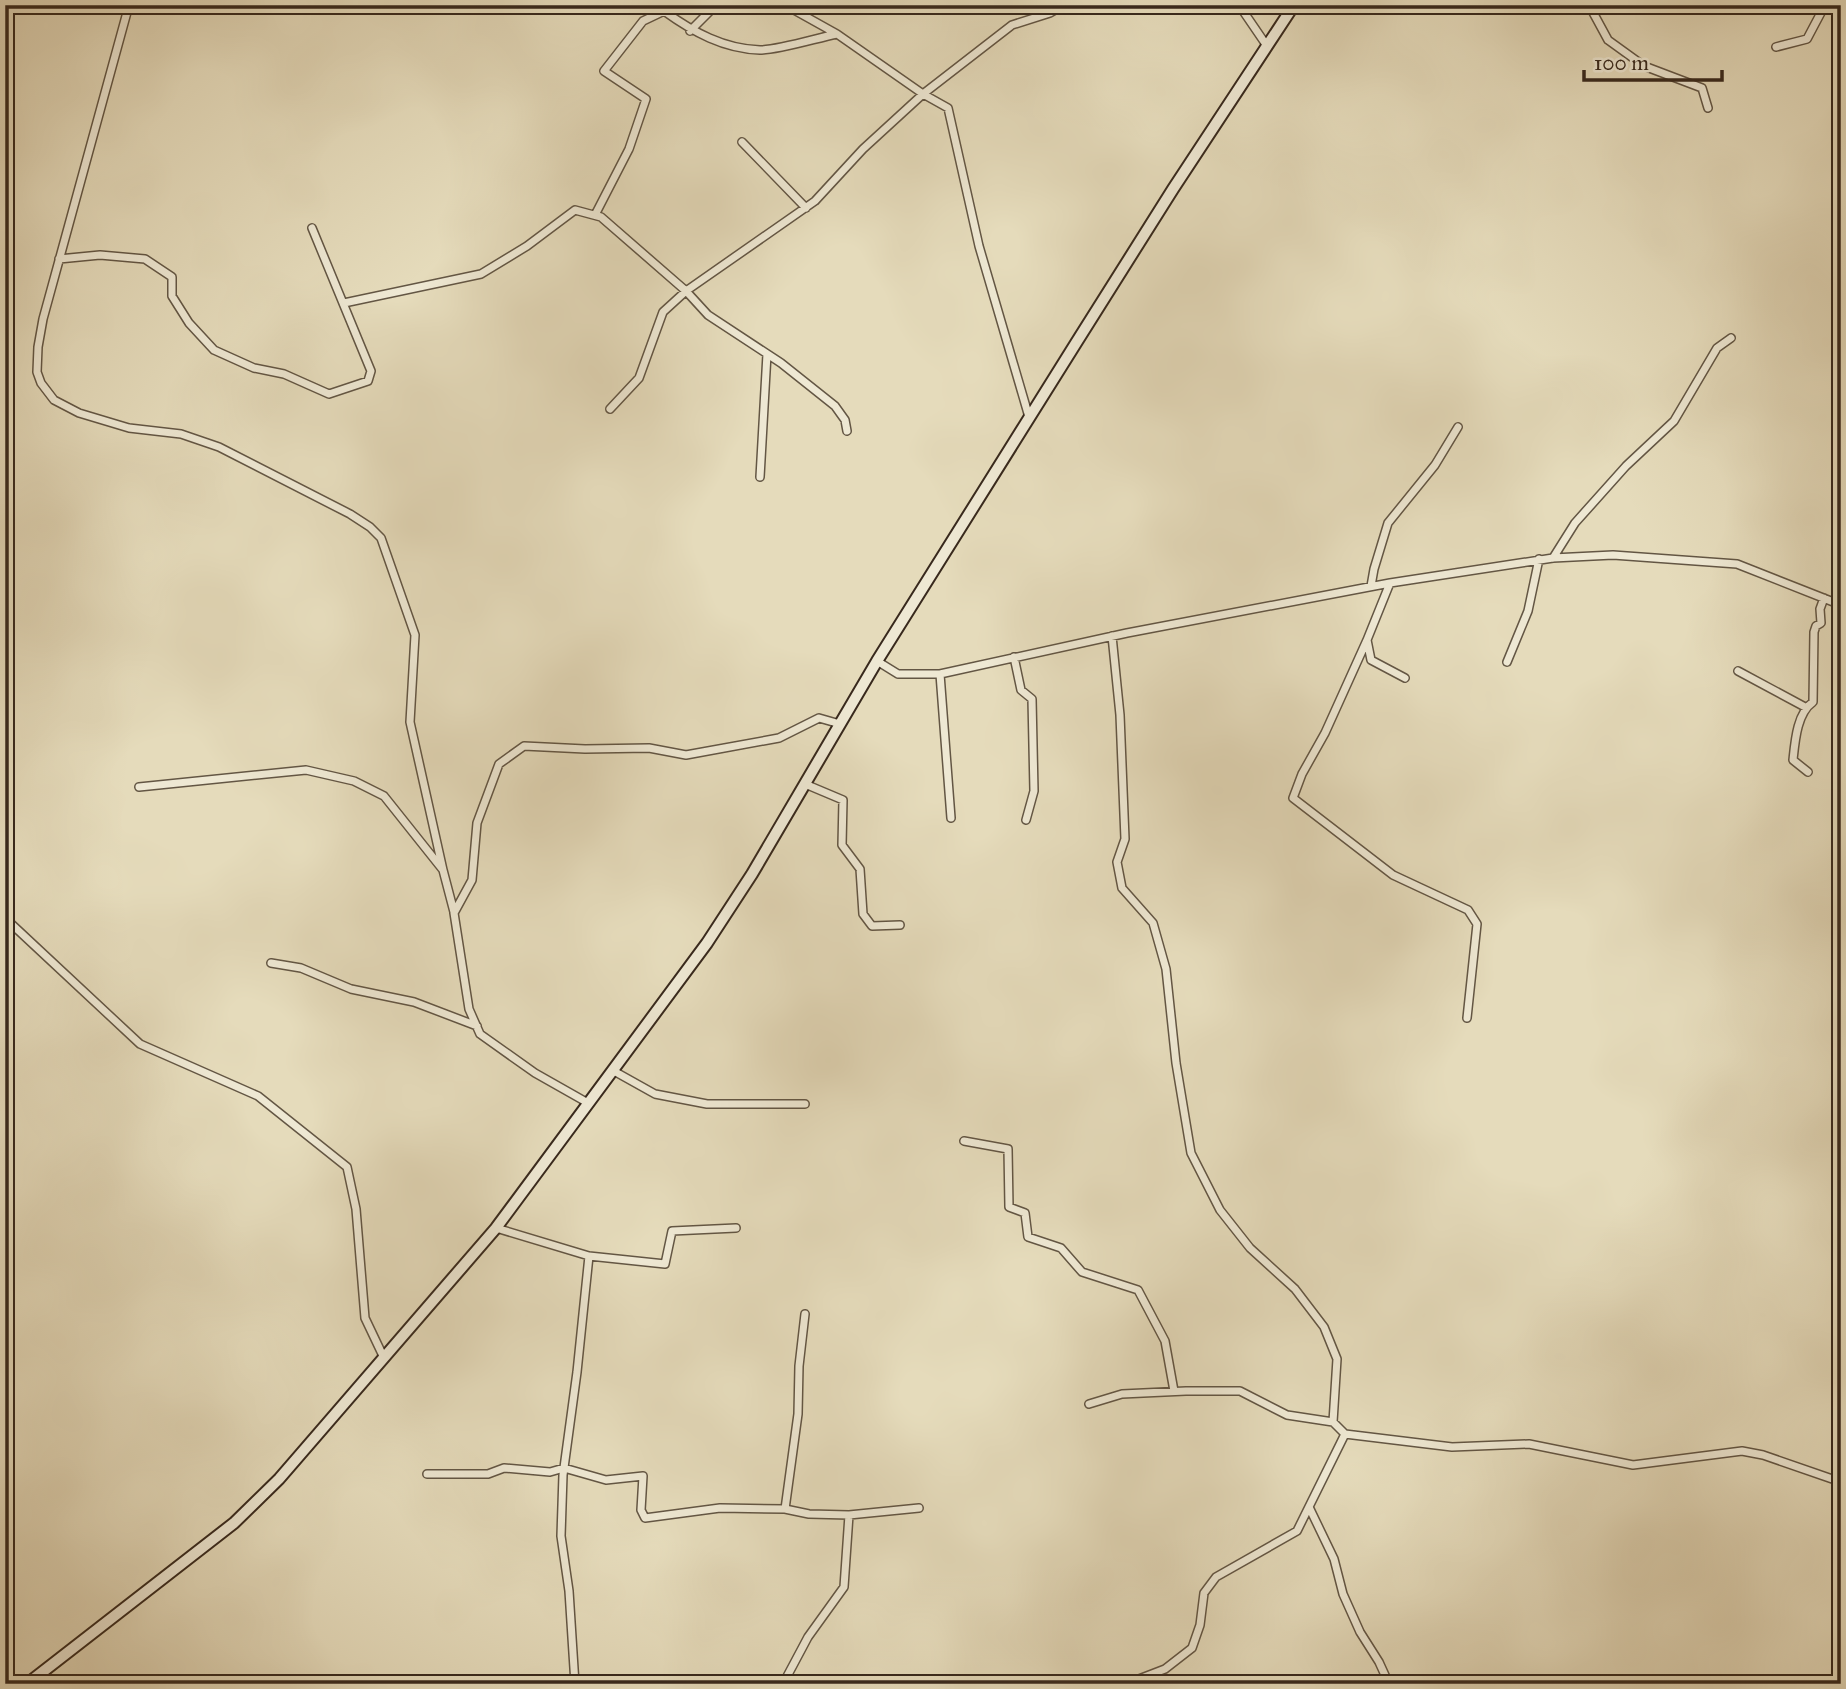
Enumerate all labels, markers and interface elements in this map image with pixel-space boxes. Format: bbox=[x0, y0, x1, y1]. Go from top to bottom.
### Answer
scale bar bbox=[1584, 38, 1722, 82]
text: 100 m bbox=[1594, 50, 1649, 76]

